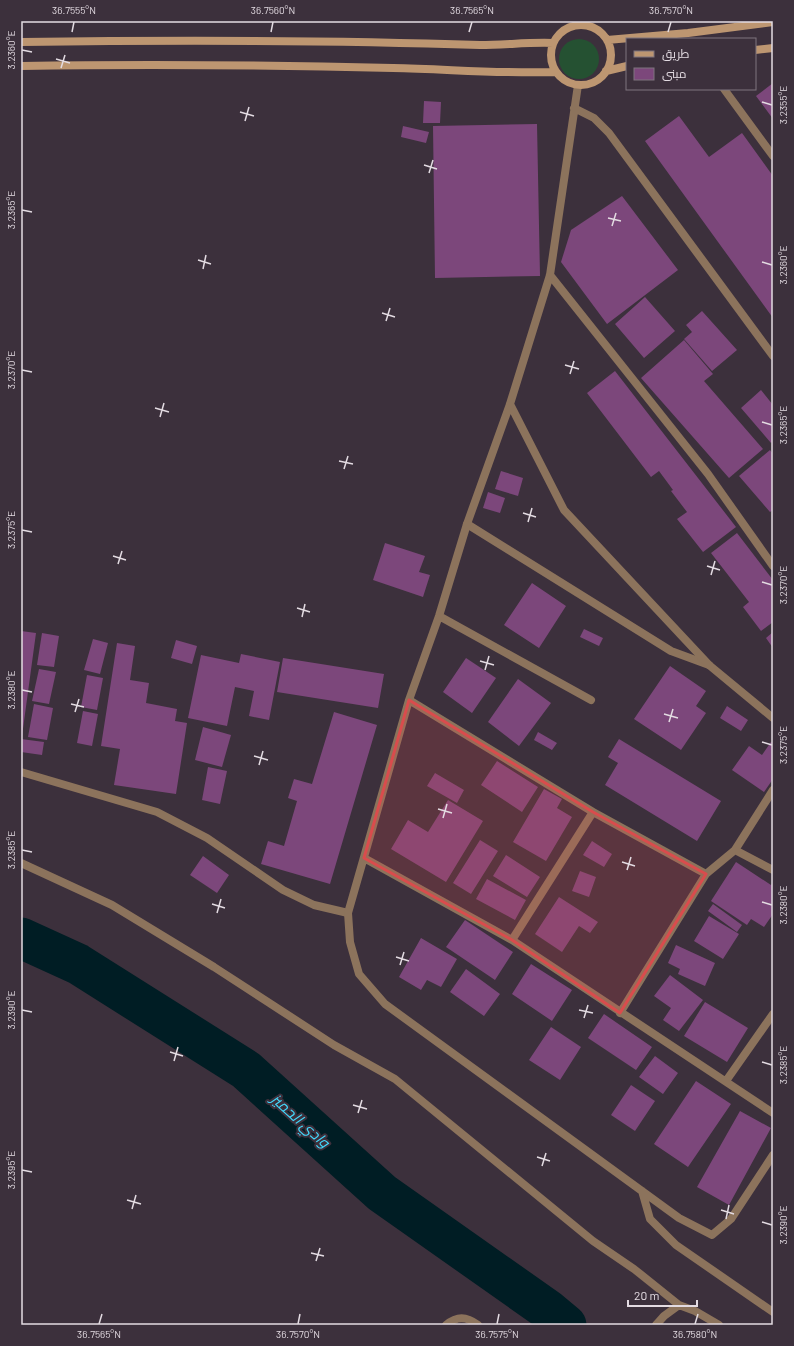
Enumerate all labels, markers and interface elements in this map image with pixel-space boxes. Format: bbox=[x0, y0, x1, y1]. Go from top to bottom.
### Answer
text: 36.7555°N bbox=[52, 4, 96, 16]
text: 36.7560°N bbox=[251, 4, 295, 16]
text: 36.7565°N bbox=[450, 4, 494, 16]
text: 36.7570°N bbox=[649, 4, 693, 16]
text: 3.2360°E bbox=[5, 30, 17, 70]
legend bbox=[626, 38, 756, 90]
text: طريق bbox=[662, 46, 690, 61]
text: مبنى bbox=[662, 66, 687, 81]
text: 3.2355°E bbox=[777, 86, 789, 124]
text: 3.2365°E bbox=[5, 191, 17, 229]
text: 3.2360°E bbox=[777, 245, 789, 285]
text: 3.2370°E bbox=[5, 351, 17, 389]
text: 3.2365°E bbox=[777, 406, 789, 444]
text: 3.2375°E bbox=[5, 511, 17, 549]
text: 3.2370°E bbox=[777, 566, 789, 604]
text: 3.2380°E bbox=[5, 670, 17, 710]
text: 3.2375°E bbox=[777, 726, 789, 764]
text: 3.2385°E bbox=[5, 831, 17, 869]
text: 3.2380°E bbox=[777, 885, 789, 925]
text: 3.2390°E bbox=[5, 990, 17, 1030]
text: 3.2385°E bbox=[777, 1046, 789, 1084]
water label: وادي الحميز bbox=[264, 1088, 334, 1154]
text: 3.2395°E bbox=[5, 1151, 17, 1189]
text: 3.2390°E bbox=[777, 1205, 789, 1245]
scale bar bbox=[628, 1282, 697, 1308]
text: 20 m bbox=[634, 1288, 660, 1302]
text: 36.7565°N bbox=[77, 1328, 121, 1340]
text: 36.7570°N bbox=[276, 1328, 320, 1340]
text: 36.7575°N bbox=[475, 1328, 519, 1340]
text: 36.7580°N bbox=[673, 1328, 717, 1340]

